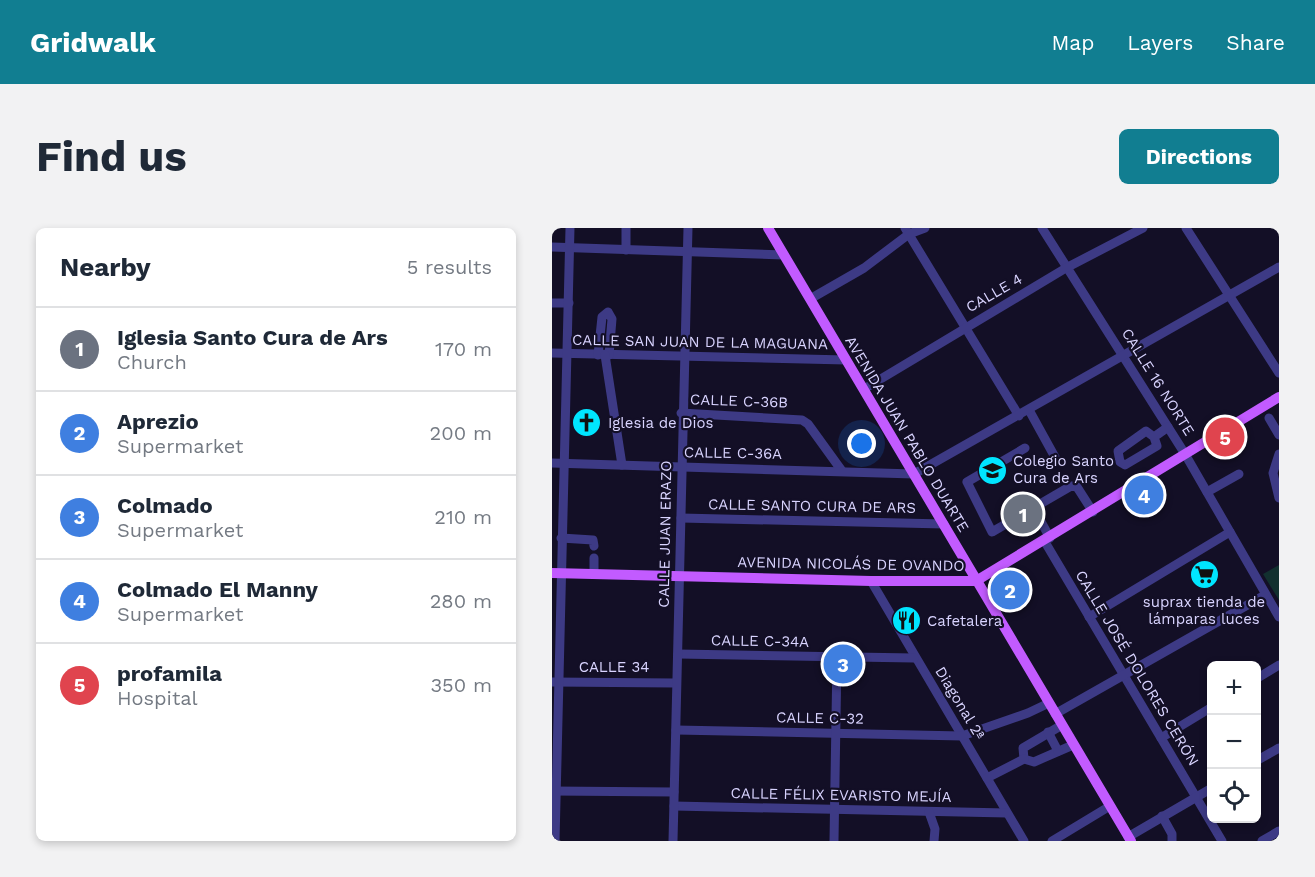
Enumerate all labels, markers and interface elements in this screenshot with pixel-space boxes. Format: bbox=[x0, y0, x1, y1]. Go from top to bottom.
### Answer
text: Gridwalk bbox=[30, 26, 156, 59]
text: Map bbox=[1051, 30, 1094, 55]
text: Layers bbox=[1127, 30, 1193, 55]
text: Share bbox=[1226, 30, 1285, 55]
button: Directions bbox=[1119, 129, 1279, 184]
text: Find us bbox=[36, 132, 187, 181]
text: Nearby bbox=[60, 252, 151, 282]
text: 5 results bbox=[407, 255, 492, 279]
street label: CALLE 4 bbox=[963, 270, 1025, 316]
text: Iglesia Santo Cura de Ars bbox=[117, 325, 388, 350]
street label: CALLE 16 NORTE bbox=[1118, 325, 1198, 439]
street label: CALLE SAN JUAN DE LA MAGUANA bbox=[572, 331, 828, 353]
street label: AVENIDA JUAN PABLO DUARTE bbox=[841, 333, 973, 535]
text: 1 bbox=[75, 337, 84, 361]
text: 170 m bbox=[435, 337, 492, 361]
text: Church bbox=[117, 350, 187, 374]
street label: CALLE C-36B bbox=[690, 390, 788, 412]
church icon: Iglesia de Dios bbox=[571, 407, 603, 439]
text: Aprezio bbox=[117, 409, 199, 434]
place label: Iglesia de Dios bbox=[608, 414, 714, 432]
pin: 5 bbox=[1206, 414, 1244, 460]
text: 2 bbox=[74, 421, 85, 445]
text: 200 m bbox=[430, 421, 492, 445]
your location bbox=[847, 429, 876, 458]
text: Supermarket bbox=[117, 434, 243, 458]
street label: CALLE C-36A bbox=[684, 443, 782, 463]
place label: Colegio Santo Cura de Ars bbox=[1013, 452, 1114, 487]
school or university icon: Colegio Santo Cura de Ars bbox=[976, 454, 1008, 486]
street label: CALLE JUAN ERAZO bbox=[655, 460, 675, 608]
pin: 4 bbox=[1124, 472, 1164, 518]
pin: 1 bbox=[1004, 492, 1042, 536]
text: Colmado bbox=[117, 493, 213, 518]
street label: CALLE SANTO CURA DE ARS bbox=[708, 495, 916, 517]
text: 3 bbox=[74, 505, 85, 529]
text: 210 m bbox=[434, 505, 492, 529]
text: Supermarket bbox=[117, 518, 243, 542]
street label: AVENIDA NICOLÁS DE OVANDO bbox=[737, 553, 965, 575]
supermarket icon: suprax tienda de lámparas luces bbox=[1188, 559, 1220, 591]
street label: CALLE JOSÉ DOLORES CERÓN bbox=[1071, 567, 1203, 769]
pin: 2 bbox=[990, 568, 1030, 613]
text: Colmado El Manny bbox=[117, 577, 318, 602]
text: 4 bbox=[73, 589, 86, 613]
text: 280 m bbox=[430, 589, 492, 613]
place label: suprax tienda de lámparas luces bbox=[1143, 593, 1265, 628]
text: Supermarket bbox=[117, 602, 243, 626]
restaurant icon: Cafetalera bbox=[890, 605, 922, 637]
place label: Cafetalera bbox=[927, 612, 1003, 630]
street label: CALLE C-34A bbox=[711, 631, 809, 651]
pin: 3 bbox=[824, 642, 862, 686]
street label: CALLE 34 bbox=[579, 658, 649, 676]
text: profamila bbox=[117, 661, 222, 686]
map controls bbox=[1207, 661, 1261, 823]
button: + bbox=[1207, 661, 1261, 715]
street label: Diagonal 2ª bbox=[931, 663, 989, 743]
text: 5 bbox=[74, 673, 85, 697]
text: 350 m bbox=[430, 673, 492, 697]
text: Hospital bbox=[117, 686, 198, 710]
street label: CALLE C-32 bbox=[776, 708, 864, 728]
button: − bbox=[1207, 715, 1261, 769]
button: locate bbox=[1207, 769, 1261, 823]
street label: CALLE FÉLIX EVARISTO MEJÍA bbox=[730, 784, 952, 806]

